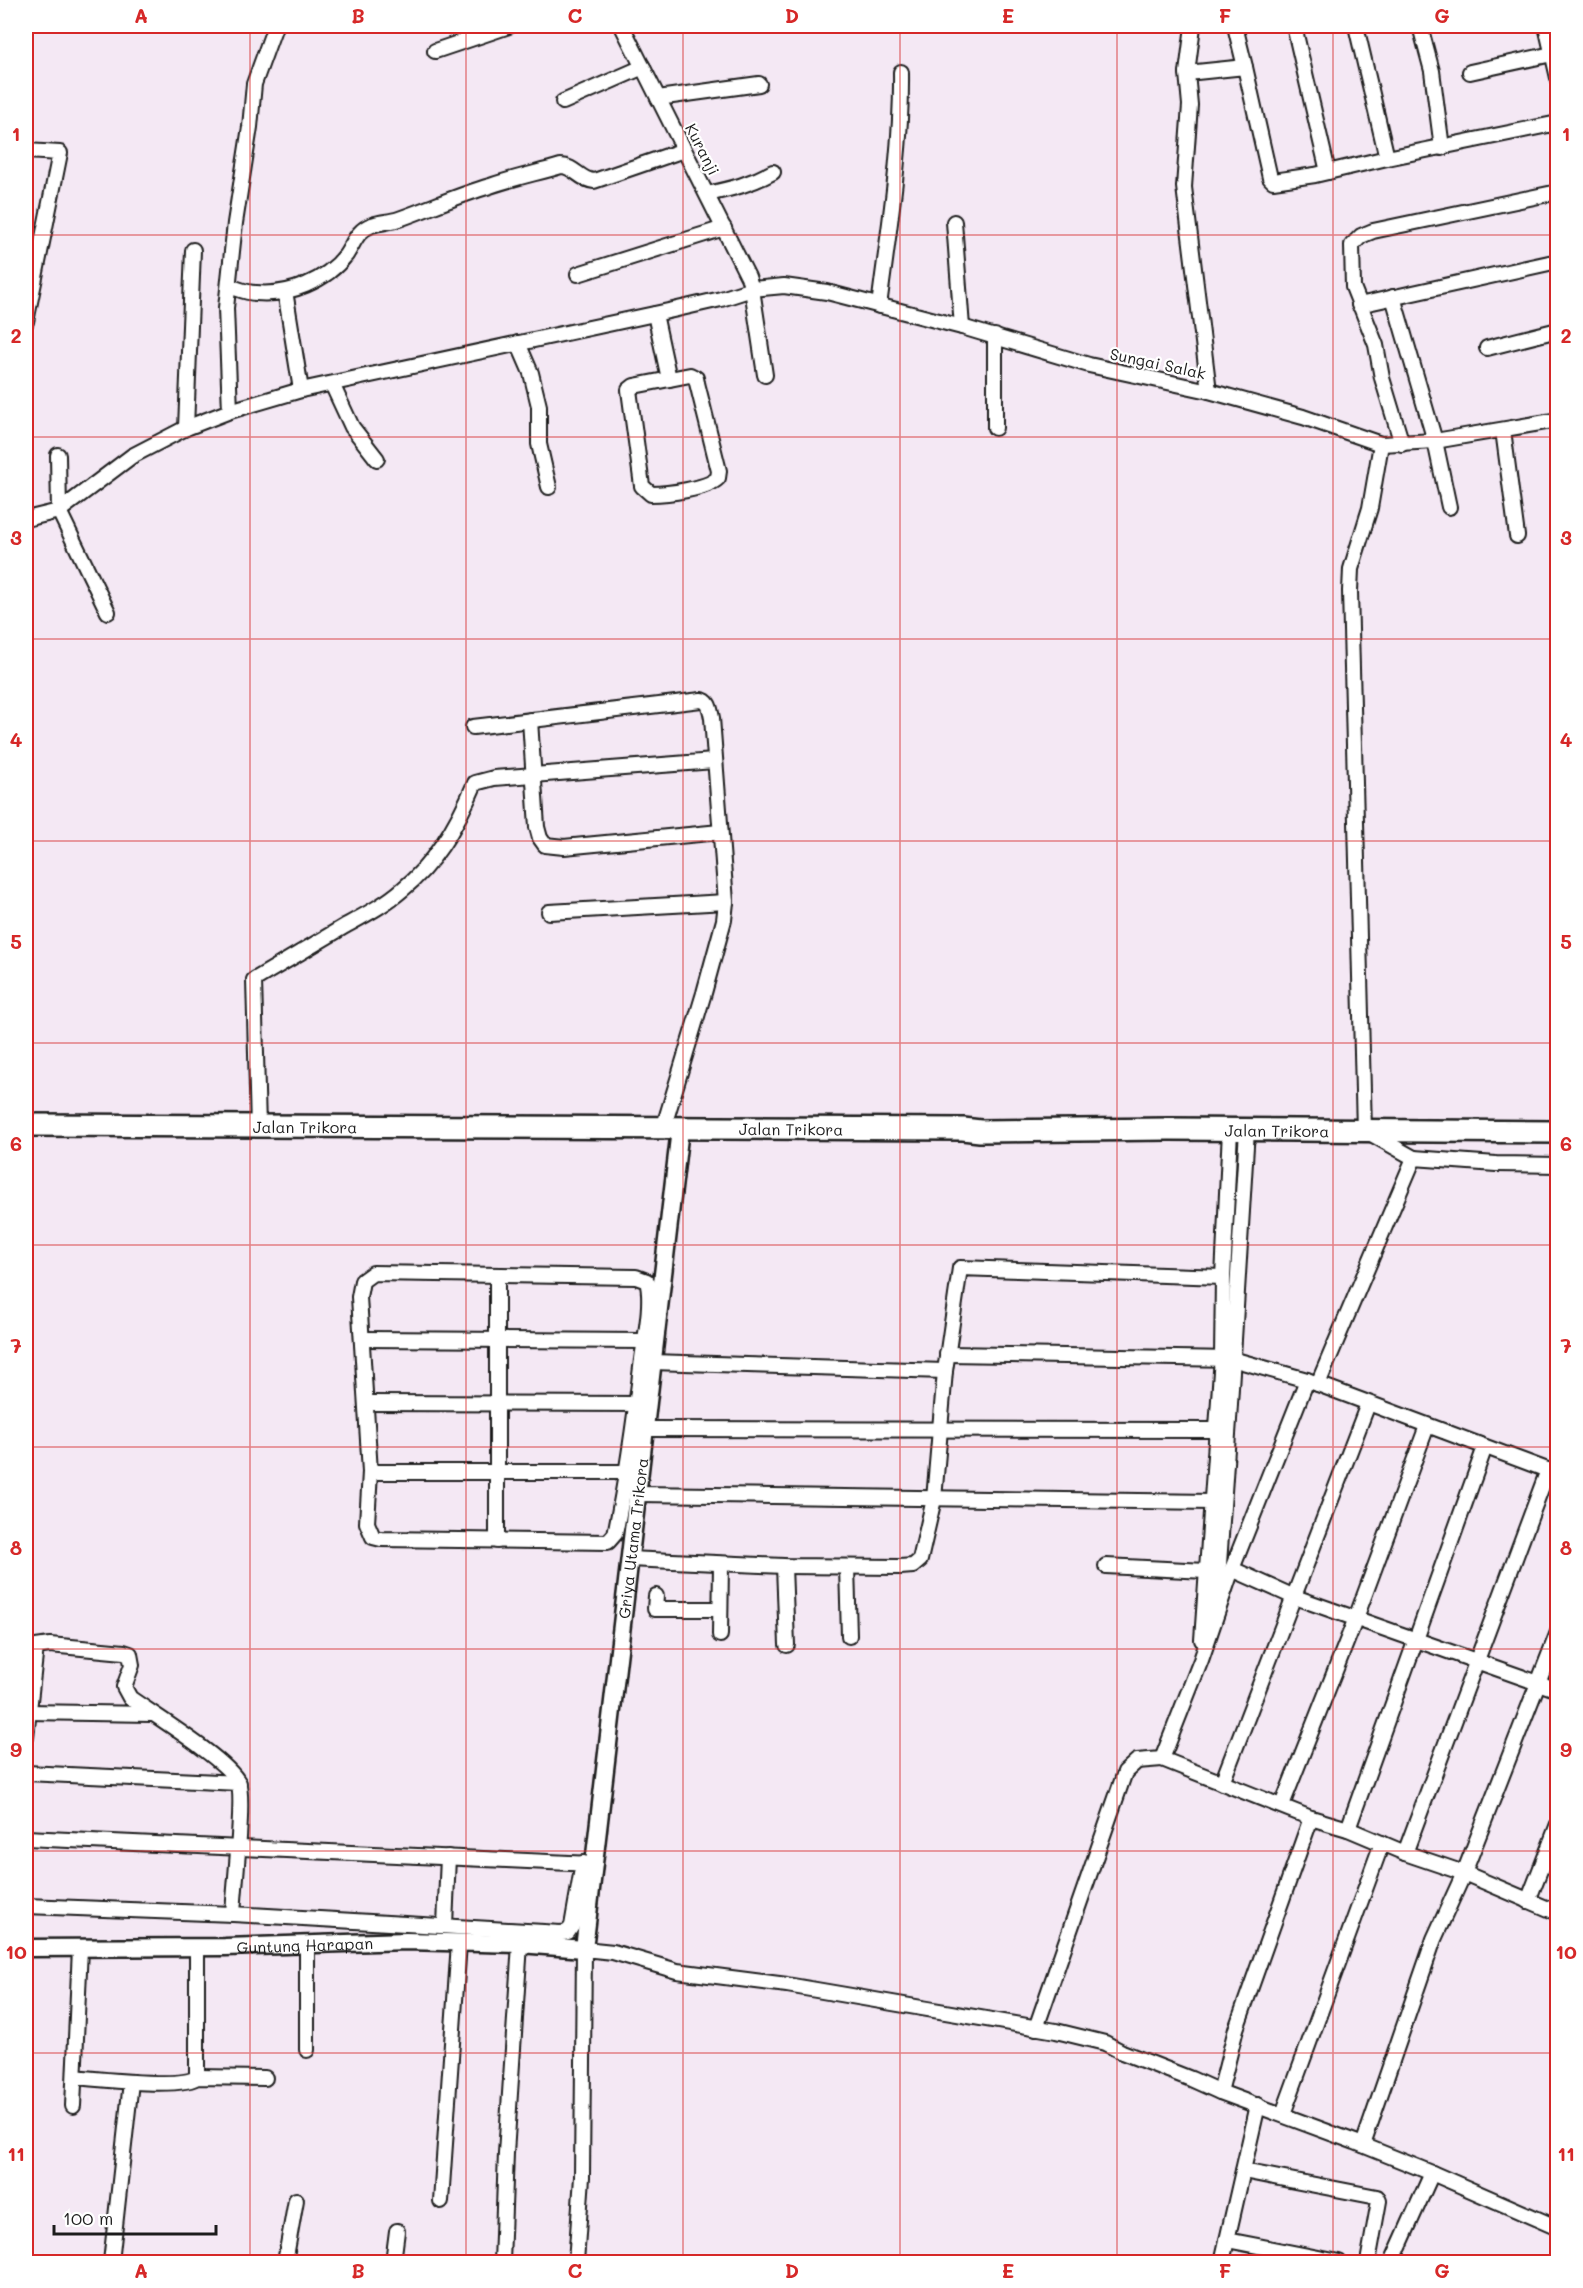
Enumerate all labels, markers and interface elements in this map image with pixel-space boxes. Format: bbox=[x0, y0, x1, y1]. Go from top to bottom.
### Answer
text: A bbox=[134, 2, 148, 28]
text: B bbox=[351, 2, 365, 28]
text: C bbox=[568, 2, 583, 28]
text: D bbox=[785, 2, 799, 28]
text: E bbox=[1002, 2, 1014, 28]
text: F bbox=[1219, 2, 1232, 28]
text: G bbox=[1434, 2, 1450, 28]
street label: Kuranji bbox=[681, 119, 725, 179]
text: 1 bbox=[12, 120, 20, 146]
text: 1 bbox=[1562, 120, 1570, 146]
text: 2 bbox=[10, 322, 22, 348]
text: 2 bbox=[1560, 322, 1572, 348]
street label: Sungai Salak bbox=[1108, 343, 1208, 383]
text: 3 bbox=[10, 524, 22, 550]
text: 3 bbox=[1560, 524, 1572, 550]
text: 4 bbox=[10, 726, 23, 752]
text: 4 bbox=[1560, 726, 1573, 752]
text: 5 bbox=[10, 928, 22, 954]
text: 5 bbox=[1560, 928, 1572, 954]
street label: Jalan Trikora bbox=[253, 1115, 357, 1137]
street label: Jalan Trikora bbox=[739, 1118, 843, 1139]
street label: Jalan Trikora bbox=[1224, 1119, 1329, 1141]
text: 6 bbox=[10, 1130, 22, 1156]
text: 6 bbox=[1560, 1130, 1572, 1156]
text: 7 bbox=[10, 1332, 22, 1358]
text: 7 bbox=[1560, 1332, 1572, 1358]
street label: Griya Utama Trikora bbox=[612, 1457, 652, 1620]
text: 8 bbox=[10, 1534, 22, 1560]
text: 8 bbox=[1560, 1534, 1572, 1560]
text: 9 bbox=[10, 1736, 22, 1762]
text: 9 bbox=[1560, 1736, 1572, 1762]
street label: Guntung Harapan bbox=[236, 1932, 374, 1957]
text: 10 bbox=[5, 1938, 27, 1964]
text: 10 bbox=[1555, 1938, 1577, 1964]
text: 11 bbox=[7, 2140, 25, 2166]
text: 11 bbox=[1557, 2140, 1575, 2166]
scale bar bbox=[54, 2198, 216, 2236]
text: 100 m bbox=[63, 2206, 113, 2230]
text: A bbox=[134, 2257, 148, 2283]
text: B bbox=[351, 2257, 365, 2283]
text: C bbox=[568, 2257, 583, 2283]
text: D bbox=[785, 2257, 799, 2283]
text: E bbox=[1002, 2257, 1014, 2283]
text: F bbox=[1219, 2257, 1232, 2283]
text: G bbox=[1434, 2257, 1450, 2283]

